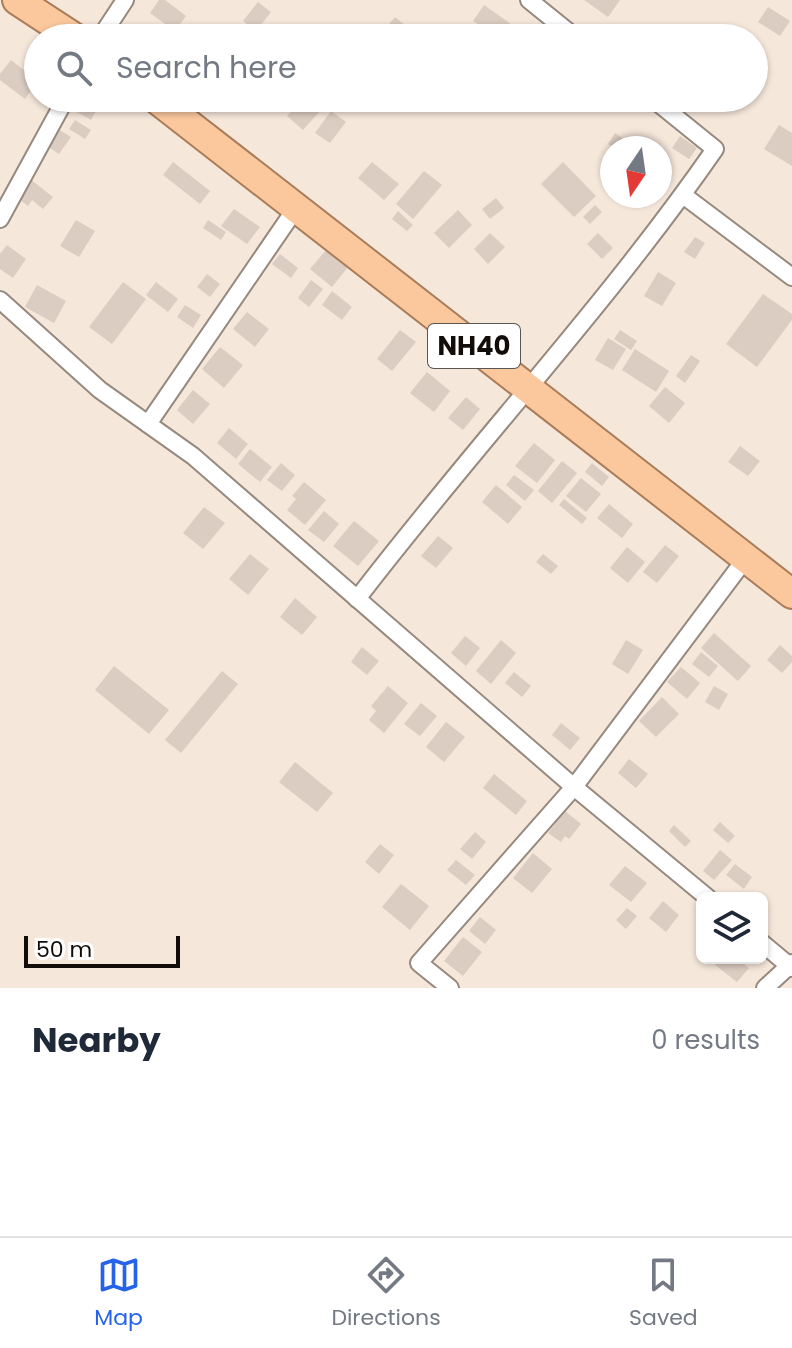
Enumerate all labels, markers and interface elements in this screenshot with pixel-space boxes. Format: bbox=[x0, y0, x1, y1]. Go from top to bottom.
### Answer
search box bbox=[24, 24, 768, 112]
icon: search bbox=[52, 46, 96, 90]
text: Search here bbox=[116, 46, 297, 89]
north arrow bbox=[600, 136, 672, 208]
road number: NH40 bbox=[428, 324, 520, 368]
map controls bbox=[696, 892, 768, 964]
button: layers bbox=[696, 892, 768, 964]
scale bar bbox=[24, 932, 180, 968]
text: 50 m bbox=[36, 934, 92, 965]
text: Nearby bbox=[32, 1016, 161, 1064]
text: 0 results bbox=[651, 1022, 760, 1058]
tab: Map bbox=[94, 1253, 143, 1334]
tab: Directions bbox=[331, 1253, 441, 1334]
tab: Saved bbox=[629, 1253, 698, 1334]

